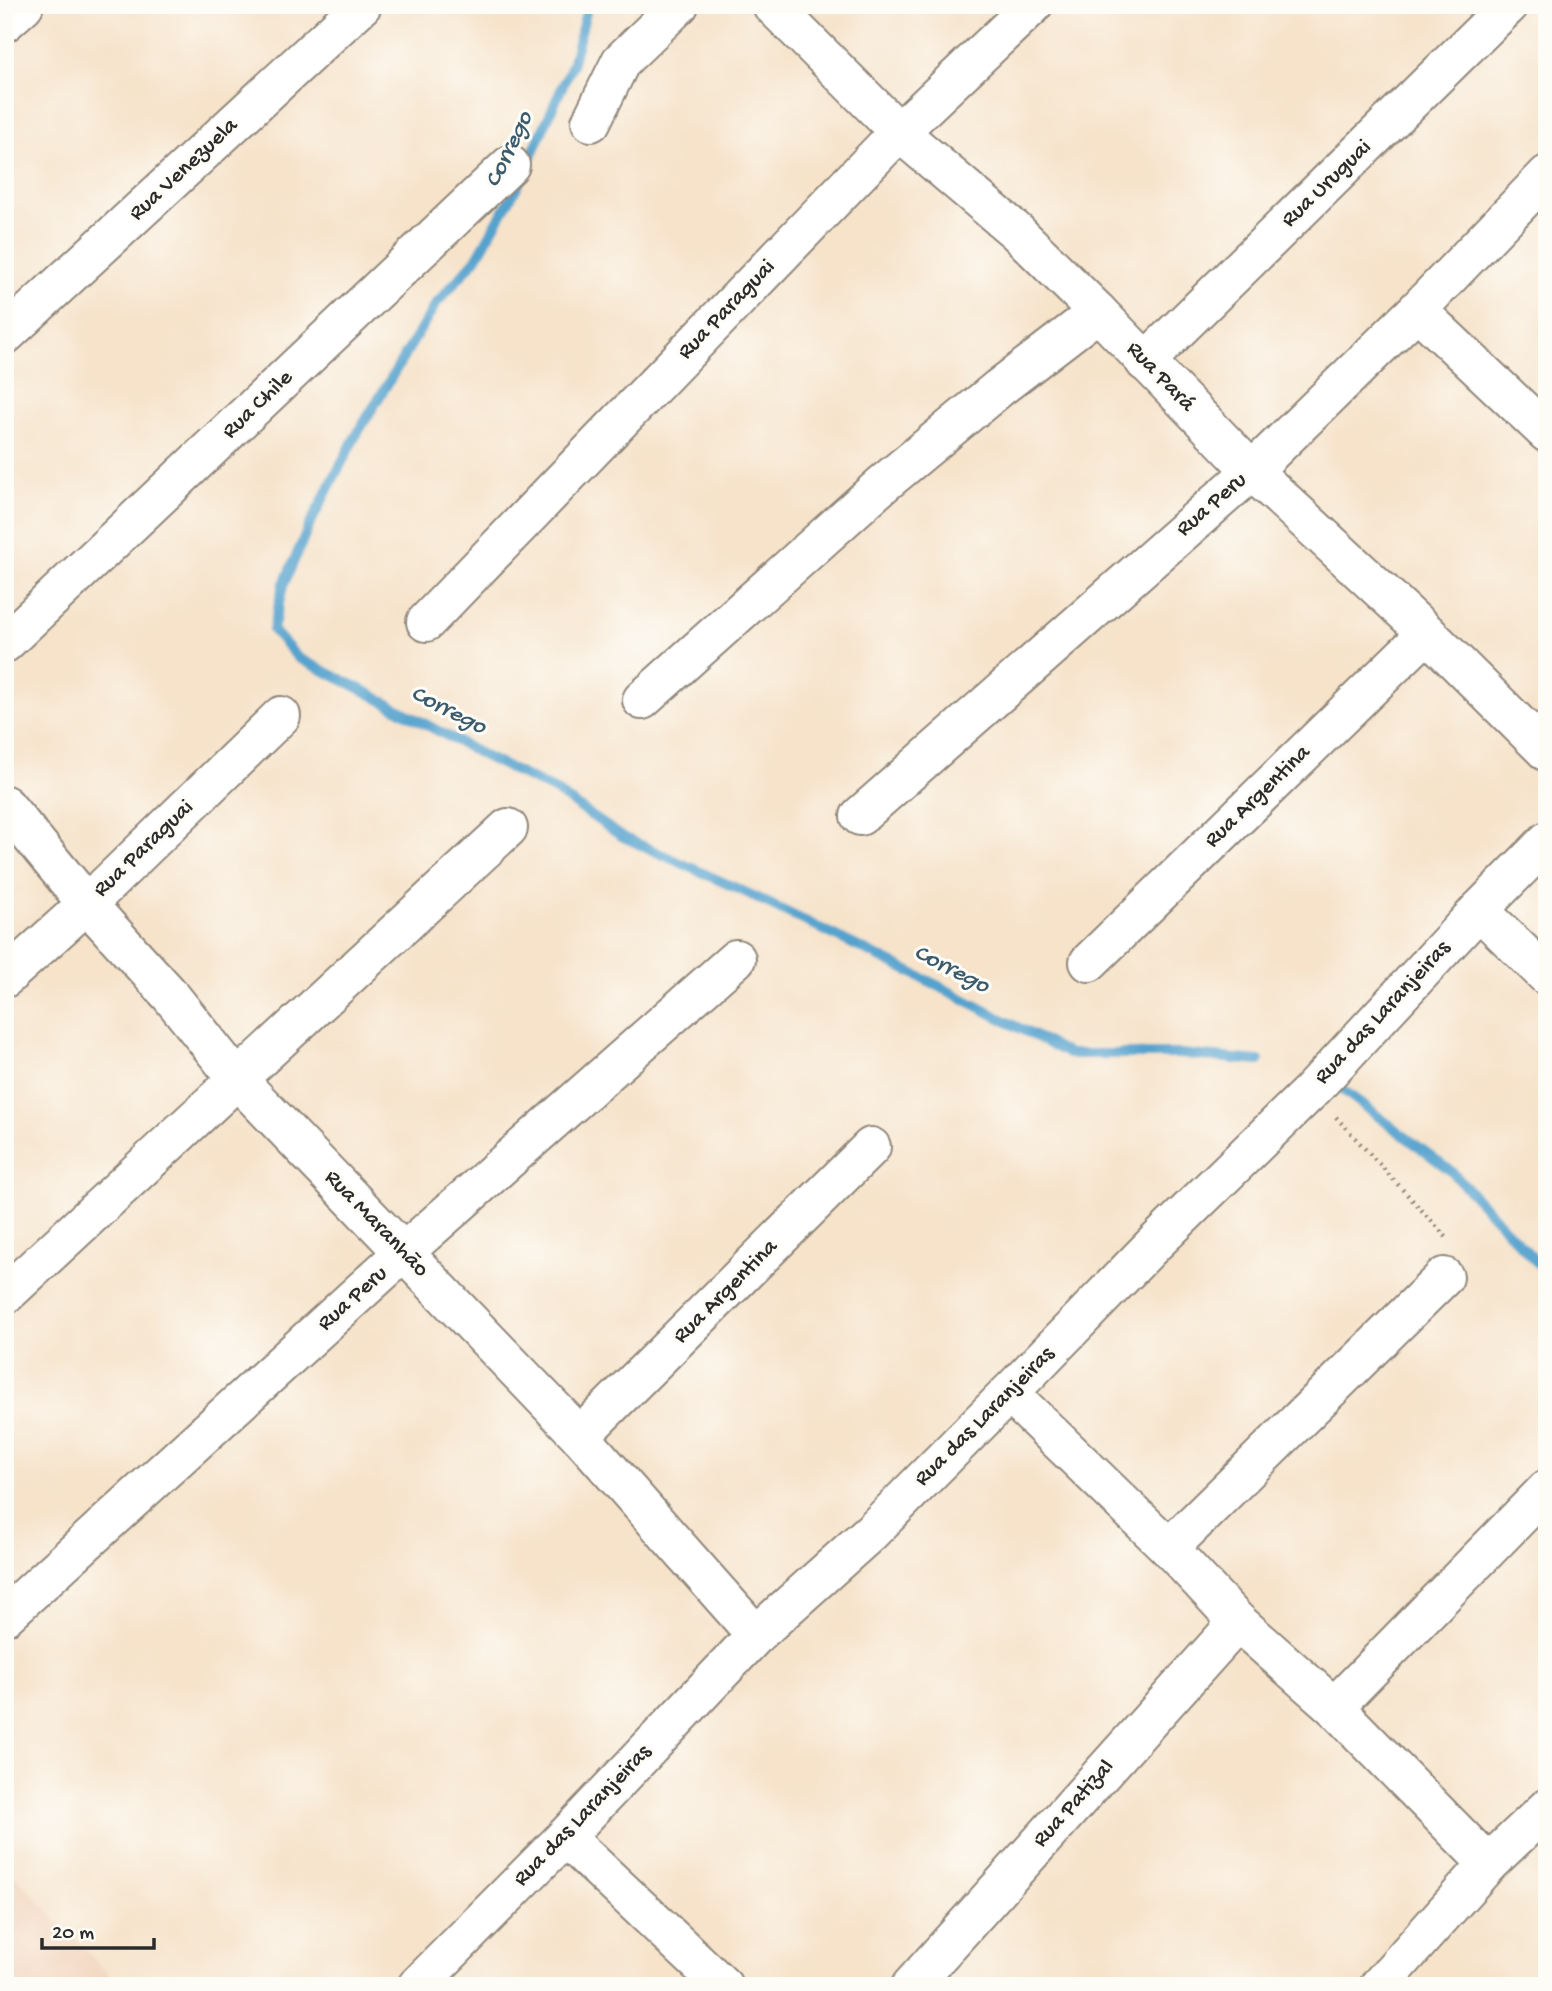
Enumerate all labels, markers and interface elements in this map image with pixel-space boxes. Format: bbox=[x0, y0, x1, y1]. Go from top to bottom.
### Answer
water label: Corrego bbox=[479, 106, 541, 193]
street label: Rua Venezuela bbox=[124, 112, 245, 227]
street label: Rua Uruguai bbox=[1276, 134, 1378, 234]
street label: Rua Paraguai bbox=[672, 254, 782, 366]
street label: Rua Pará bbox=[1120, 336, 1201, 419]
street label: Rua Chile bbox=[217, 364, 300, 445]
street label: Rua Peru bbox=[1171, 467, 1253, 543]
water label: Corrego bbox=[405, 680, 492, 743]
street label: Rua Argentina bbox=[1199, 739, 1317, 854]
street label: Rua Paraguai bbox=[88, 794, 200, 904]
street label: Rua das Laranjeiras bbox=[1309, 935, 1457, 1091]
water label: Corrego bbox=[908, 939, 995, 1002]
street label: Rua Maranhão bbox=[318, 1165, 434, 1283]
street label: Rua Argentina bbox=[668, 1233, 785, 1350]
street label: Rua Peru bbox=[313, 1261, 394, 1337]
street label: Rua das Laranjeiras bbox=[909, 1341, 1061, 1493]
street label: Rua das Laranjeiras bbox=[508, 1739, 658, 1893]
street label: Rua Patizal bbox=[1028, 1755, 1120, 1853]
scale bar bbox=[42, 1907, 154, 1951]
text: 20 m bbox=[52, 1922, 94, 1947]

